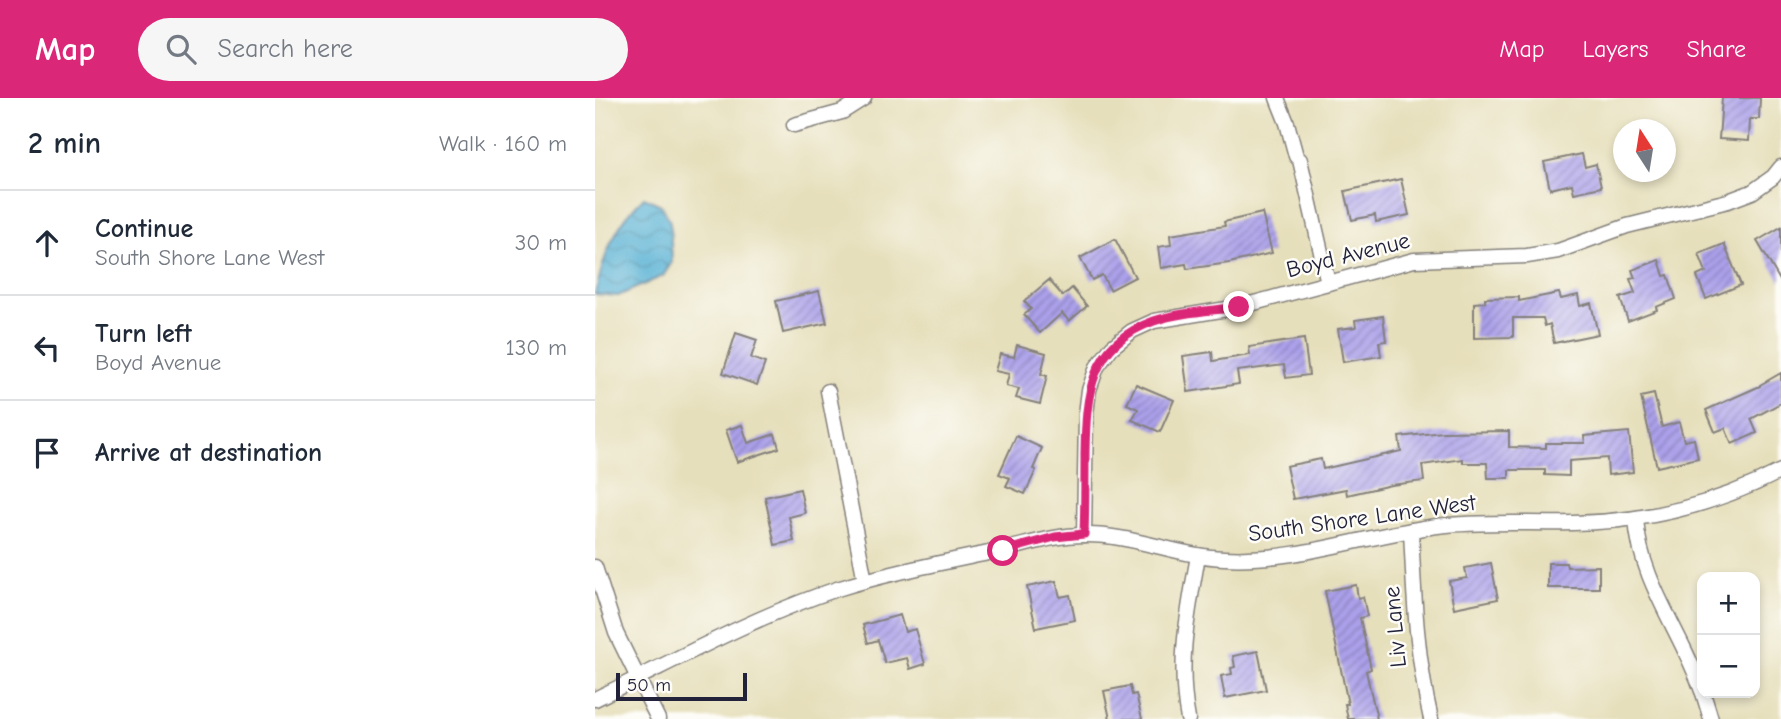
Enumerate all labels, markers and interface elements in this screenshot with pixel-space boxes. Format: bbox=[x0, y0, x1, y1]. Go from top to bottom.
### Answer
search box bbox=[138, 18, 628, 81]
text: Map bbox=[35, 30, 96, 68]
icon: search bbox=[162, 30, 200, 68]
text: Search here bbox=[218, 34, 353, 64]
text: Map bbox=[1499, 35, 1545, 63]
text: Layers bbox=[1583, 35, 1648, 63]
text: Share bbox=[1686, 35, 1746, 63]
north arrow bbox=[1613, 119, 1676, 182]
text: 2 min bbox=[28, 126, 101, 161]
text: Walk · 160 m bbox=[439, 130, 567, 157]
text: Continue bbox=[95, 214, 193, 244]
icon: ahead bbox=[28, 224, 66, 262]
street label: Boyd Avenue bbox=[1284, 227, 1412, 283]
text: 30 m bbox=[515, 229, 567, 256]
text: South Shore Lane West bbox=[95, 244, 324, 271]
route end bbox=[1223, 291, 1254, 322]
text: Turn left bbox=[95, 319, 192, 349]
icon: left bbox=[28, 329, 66, 367]
text: 130 m bbox=[506, 334, 567, 361]
text: Boyd Avenue bbox=[95, 349, 221, 376]
icon: arrive bbox=[28, 434, 66, 472]
text: Arrive at destination bbox=[95, 438, 322, 468]
street label: South Shore Lane West bbox=[1247, 488, 1479, 547]
route start bbox=[987, 535, 1018, 566]
map controls bbox=[1697, 572, 1760, 698]
button: + bbox=[1697, 572, 1760, 635]
street label: Liv Lane bbox=[1378, 585, 1412, 669]
button: − bbox=[1697, 635, 1760, 698]
scale bar bbox=[616, 670, 747, 702]
text: 50 m bbox=[627, 674, 671, 696]

